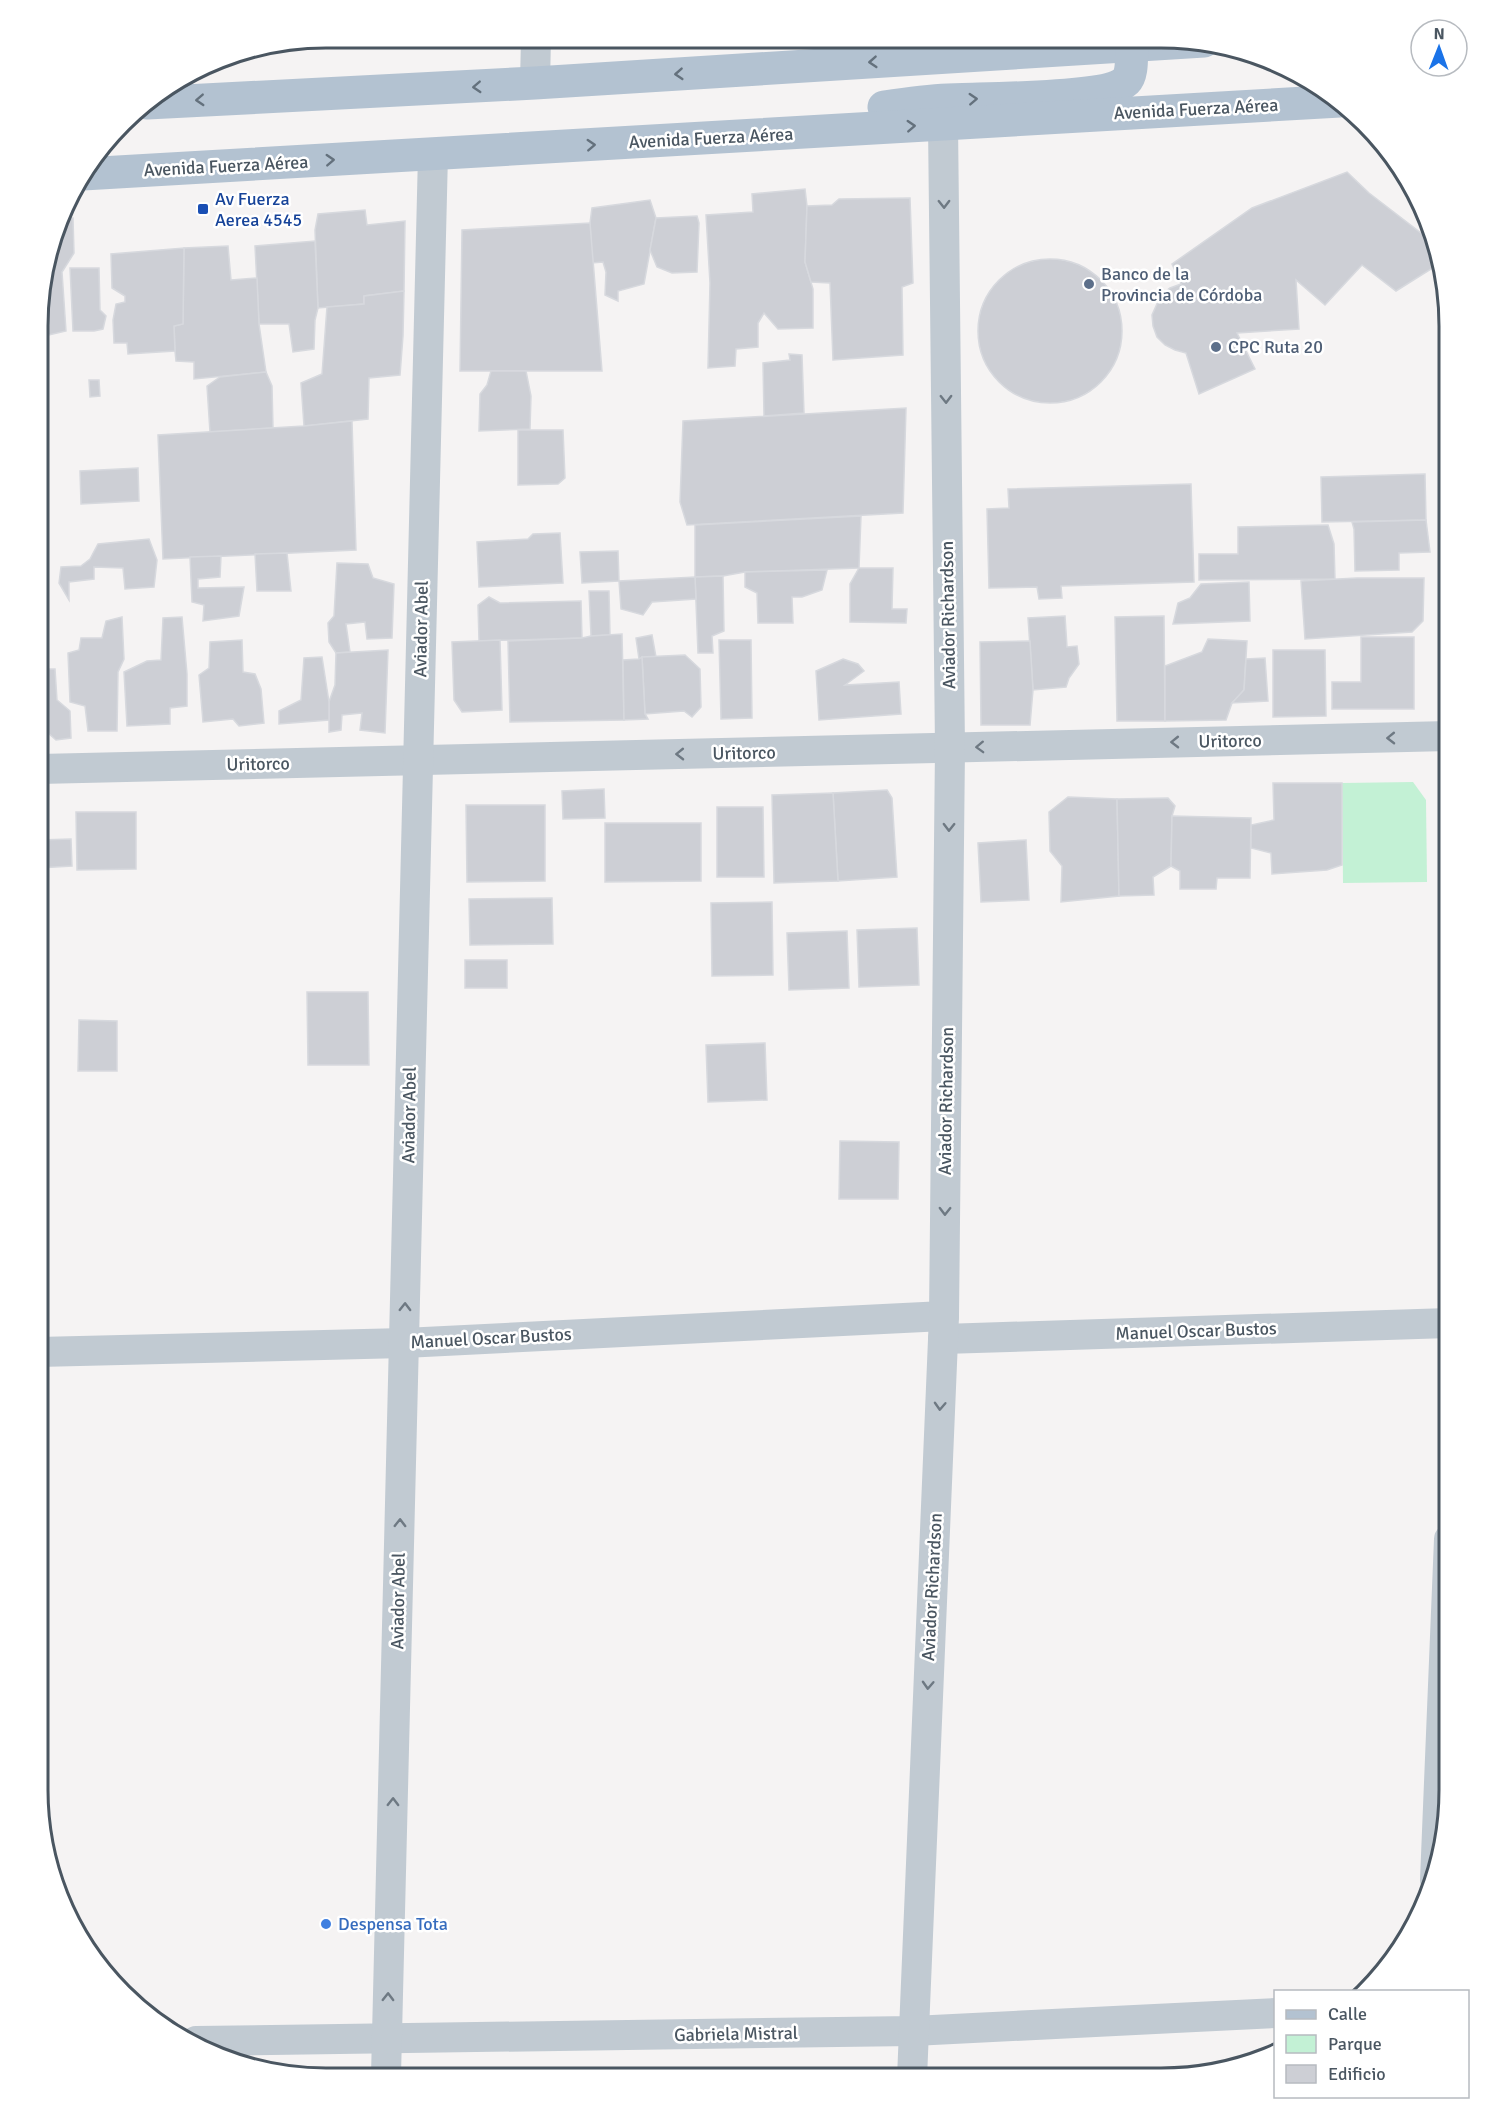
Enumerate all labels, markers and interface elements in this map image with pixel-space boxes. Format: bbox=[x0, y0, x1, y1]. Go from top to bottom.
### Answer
north arrow bbox=[1409, 18, 1469, 78]
text: N bbox=[1434, 24, 1445, 44]
one-way arrow bbox=[869, 55, 878, 68]
one-way arrow bbox=[674, 68, 683, 81]
one-way arrow bbox=[473, 80, 482, 93]
one-way arrow bbox=[968, 92, 977, 105]
one-way arrow bbox=[195, 94, 204, 107]
street label: Avenida Fuerza Aérea bbox=[1113, 94, 1279, 124]
one-way arrow bbox=[907, 120, 916, 133]
street label: Avenida Fuerza Aérea bbox=[628, 123, 794, 153]
one-way arrow bbox=[586, 138, 595, 151]
street label: Avenida Fuerza Aérea bbox=[143, 151, 309, 181]
one-way arrow bbox=[325, 153, 334, 166]
place label: Av Fuerza Aerea 4545 bbox=[215, 188, 302, 231]
one-way arrow bbox=[938, 199, 950, 208]
marker: Av Fuerza Aerea 4545 bbox=[196, 202, 210, 216]
place label: Banco de la Provincia de Córdoba bbox=[1101, 263, 1262, 306]
marker: Banco de la Provincia de Córdoba bbox=[1082, 277, 1096, 291]
place label: CPC Ruta 20 bbox=[1228, 336, 1323, 358]
marker: CPC Ruta 20 bbox=[1209, 340, 1223, 354]
one-way arrow bbox=[940, 394, 952, 403]
street label: Aviador Richardson bbox=[936, 541, 960, 689]
street label: Aviador Abel bbox=[409, 580, 433, 678]
street label: Uritorco bbox=[1198, 729, 1262, 753]
one-way arrow bbox=[1386, 731, 1395, 744]
one-way arrow bbox=[1170, 736, 1179, 749]
street label: Uritorco bbox=[712, 741, 776, 765]
one-way arrow bbox=[975, 741, 984, 753]
one-way arrow bbox=[676, 748, 685, 760]
street label: Uritorco bbox=[226, 752, 290, 776]
one-way arrow bbox=[943, 823, 955, 832]
street label: Aviador Richardson bbox=[934, 1027, 958, 1175]
street label: Aviador Abel bbox=[397, 1066, 421, 1164]
one-way arrow bbox=[939, 1207, 951, 1216]
one-way arrow bbox=[399, 1303, 411, 1312]
street label: Manuel Oscar Bustos bbox=[1115, 1317, 1277, 1345]
street label: Manuel Oscar Bustos bbox=[410, 1323, 572, 1353]
one-way arrow bbox=[934, 1402, 947, 1411]
street label: Aviador Richardson bbox=[917, 1512, 947, 1662]
one-way arrow bbox=[393, 1519, 406, 1528]
street label: Aviador Abel bbox=[386, 1552, 410, 1650]
one-way arrow bbox=[922, 1680, 935, 1689]
one-way arrow bbox=[386, 1797, 399, 1806]
place label: Despensa Tota bbox=[338, 1913, 448, 1935]
marker: Despensa Tota bbox=[319, 1917, 333, 1931]
legend bbox=[1274, 1990, 1469, 2098]
one-way arrow bbox=[382, 1992, 394, 2001]
text: Calle bbox=[1328, 2003, 1367, 2025]
street label: Gabriela Mistral bbox=[674, 2022, 798, 2046]
text: Parque bbox=[1328, 2033, 1382, 2055]
text: Edificio bbox=[1328, 2063, 1386, 2085]

